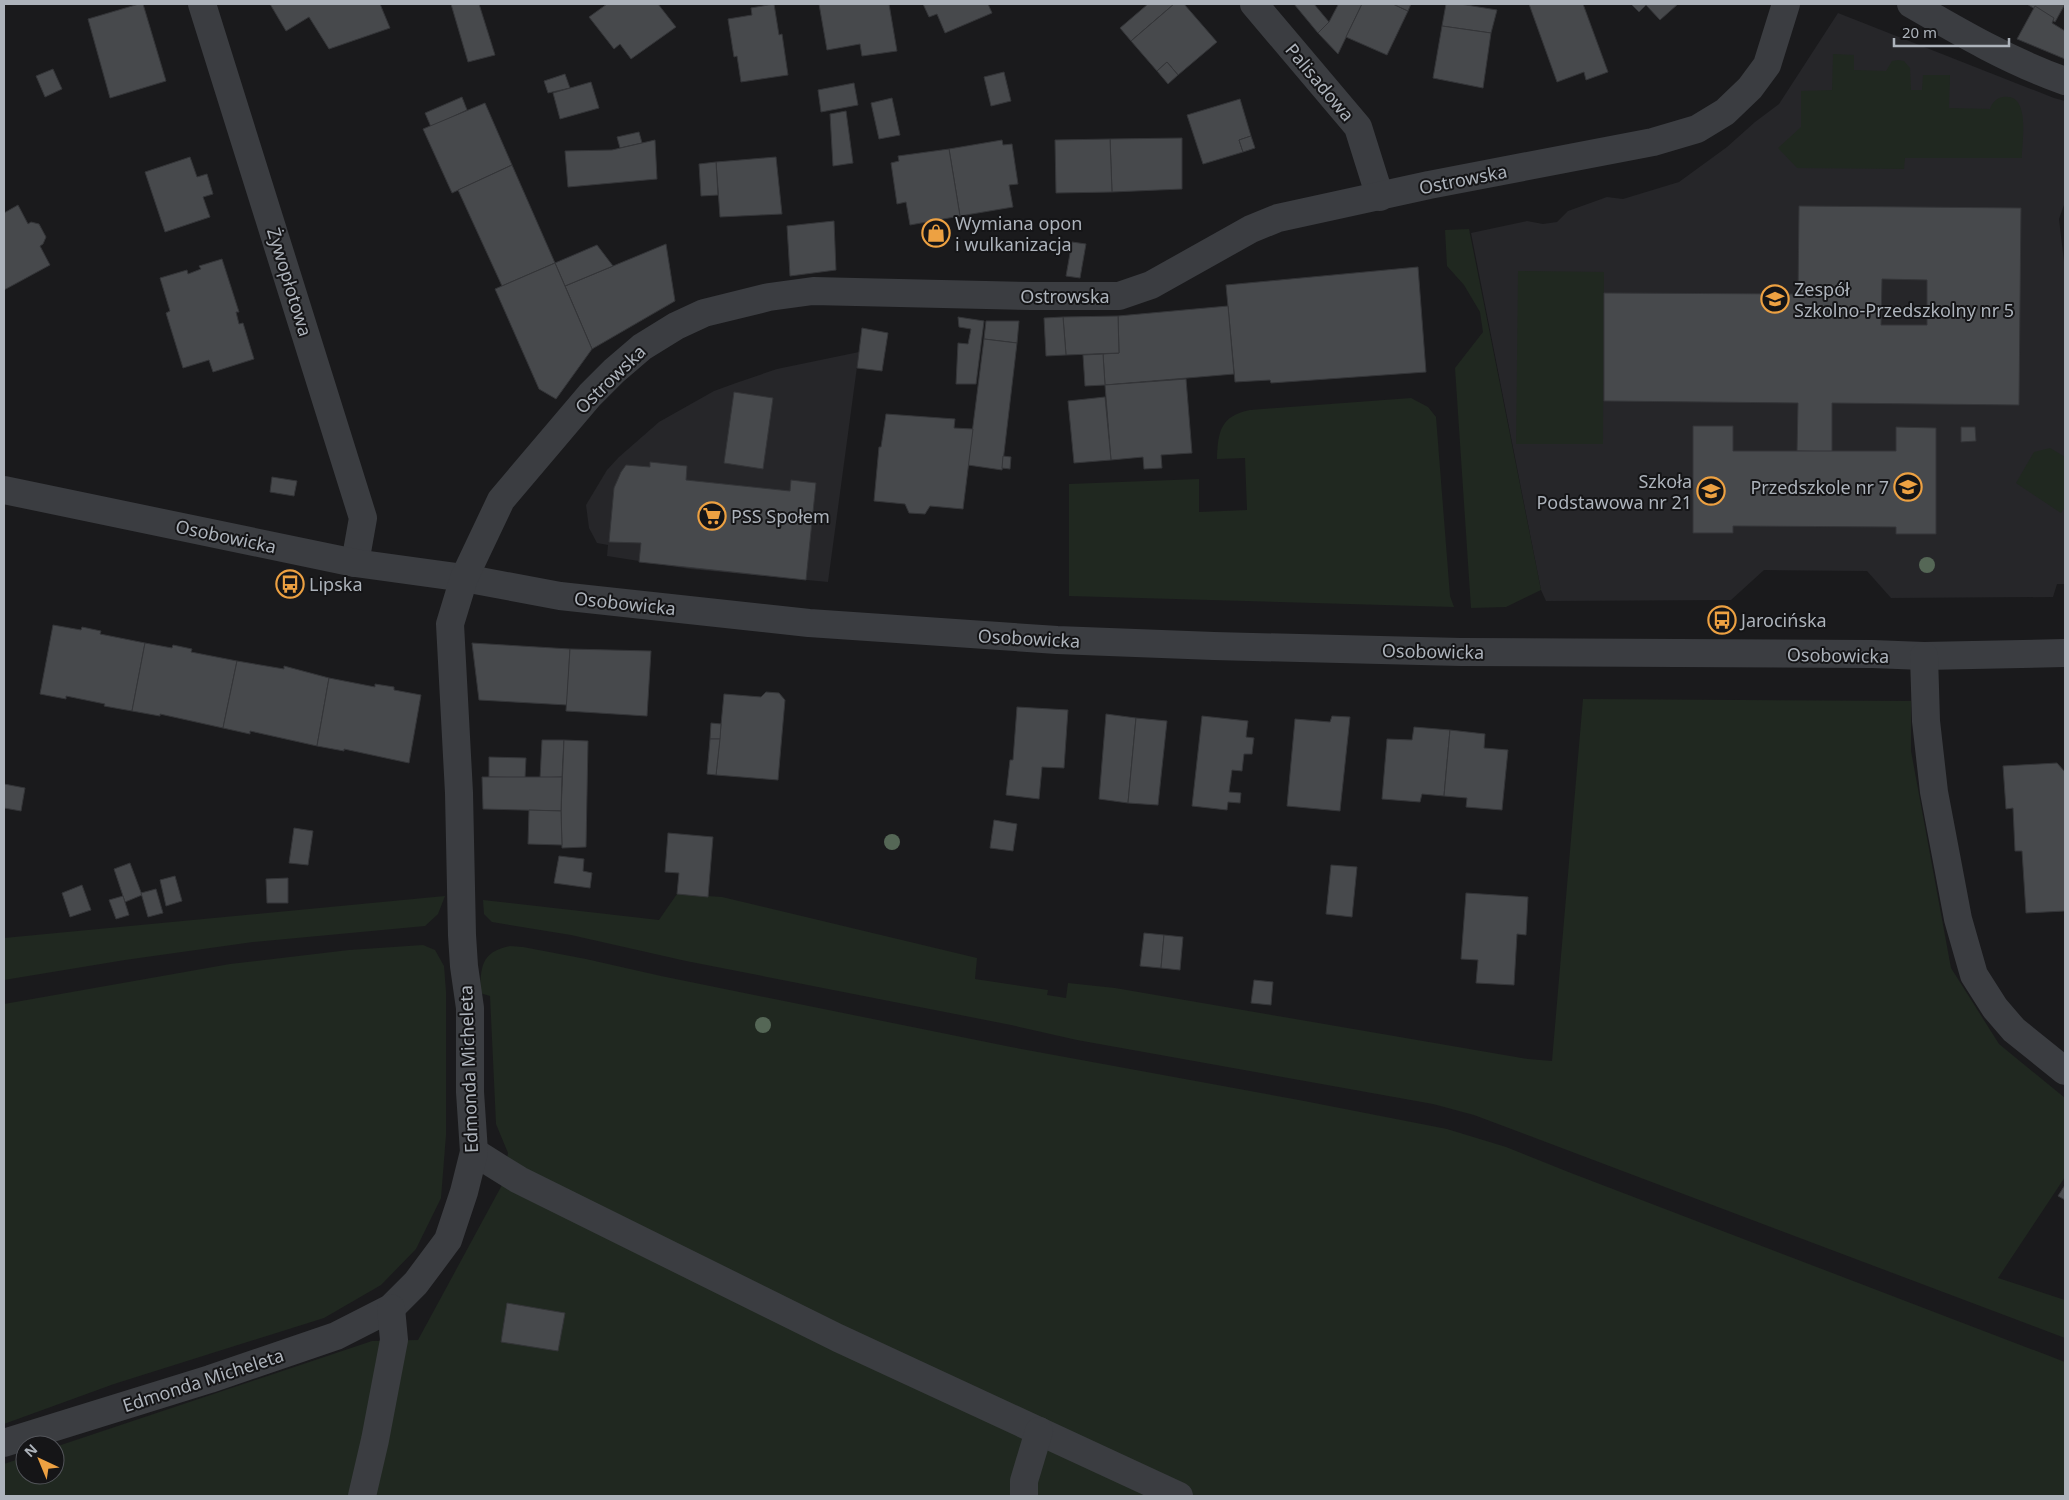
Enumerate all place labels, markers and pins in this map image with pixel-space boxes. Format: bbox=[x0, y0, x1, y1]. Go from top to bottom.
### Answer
place label: Wymiana opon i wulkanizacja bbox=[955, 211, 1082, 256]
shop icon: Wymiana opon i wulkanizacja bbox=[921, 218, 951, 248]
place label: Zespół Szkolno-Przedszkolny nr 5 bbox=[1794, 277, 2014, 322]
school or university icon: Zespół Szkolno-Przedszkolny nr 5 bbox=[1760, 284, 1790, 314]
place label: Szkoła Podstawowa nr 21 bbox=[1536, 469, 1692, 514]
school or university icon: Przedszkole nr 7 bbox=[1893, 472, 1923, 502]
place label: Przedszkole nr 7 bbox=[1750, 475, 1889, 499]
school or university icon: Szkoła Podstawowa nr 21 bbox=[1696, 476, 1726, 506]
supermarket icon: PSS Społem bbox=[697, 501, 727, 531]
place label: PSS Społem bbox=[731, 504, 830, 528]
bus stop icon: Lipska bbox=[275, 569, 305, 599]
place label: Lipska bbox=[309, 572, 362, 596]
bus stop icon: Jarocińska bbox=[1707, 605, 1737, 635]
place label: Jarocińska bbox=[1739, 608, 1827, 632]

